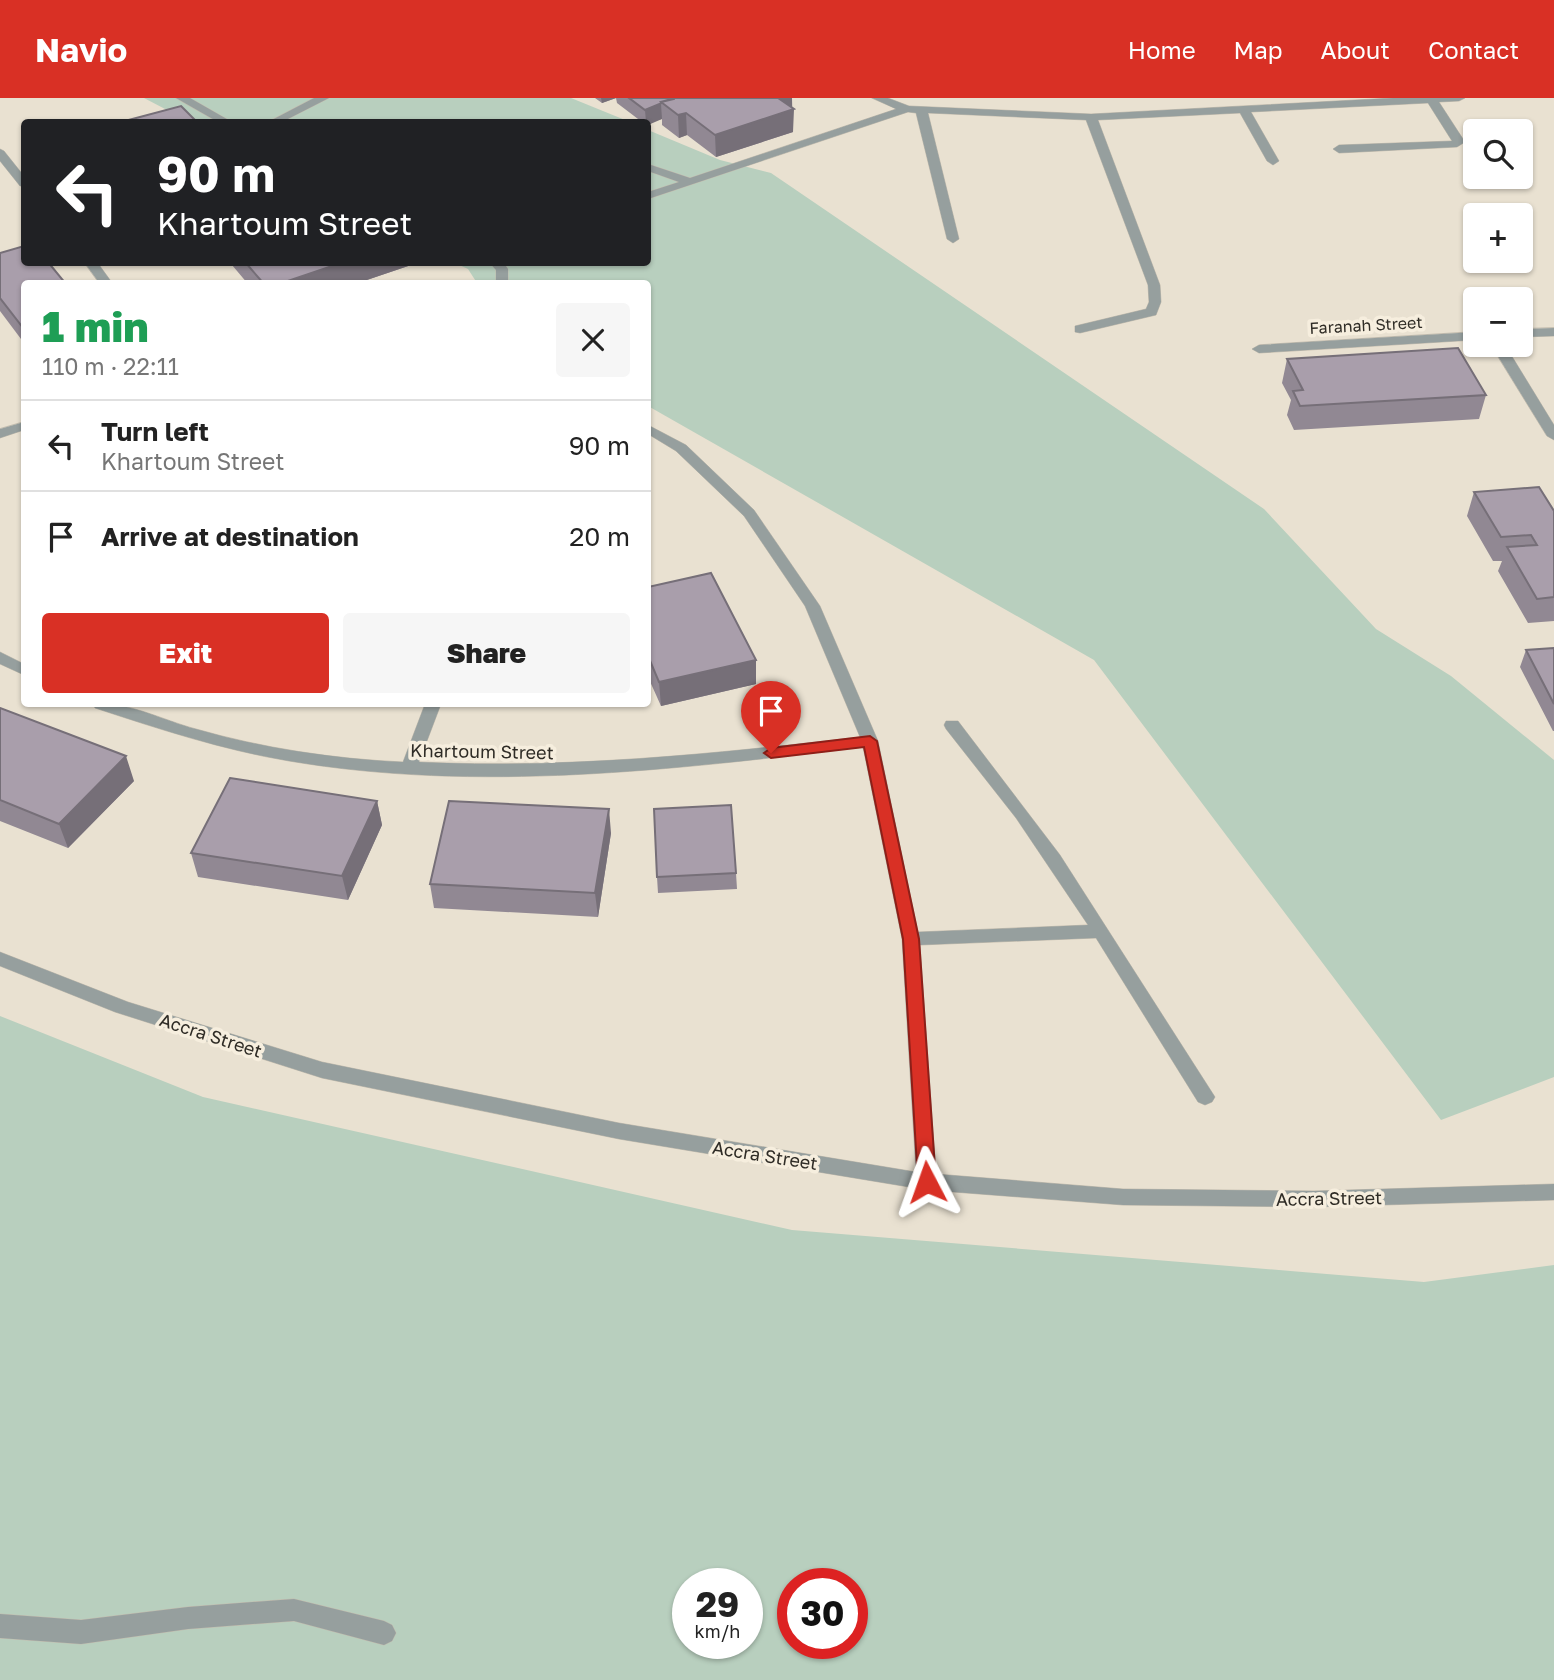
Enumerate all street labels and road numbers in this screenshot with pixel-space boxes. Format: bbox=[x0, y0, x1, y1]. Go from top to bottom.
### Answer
street label: Faranah Street bbox=[1309, 312, 1423, 338]
street label: Khartoum Street bbox=[410, 739, 554, 763]
street label: Accra Street bbox=[157, 1008, 265, 1062]
street label: Accra Street bbox=[711, 1136, 819, 1174]
street label: Accra Street bbox=[1276, 1186, 1382, 1210]

